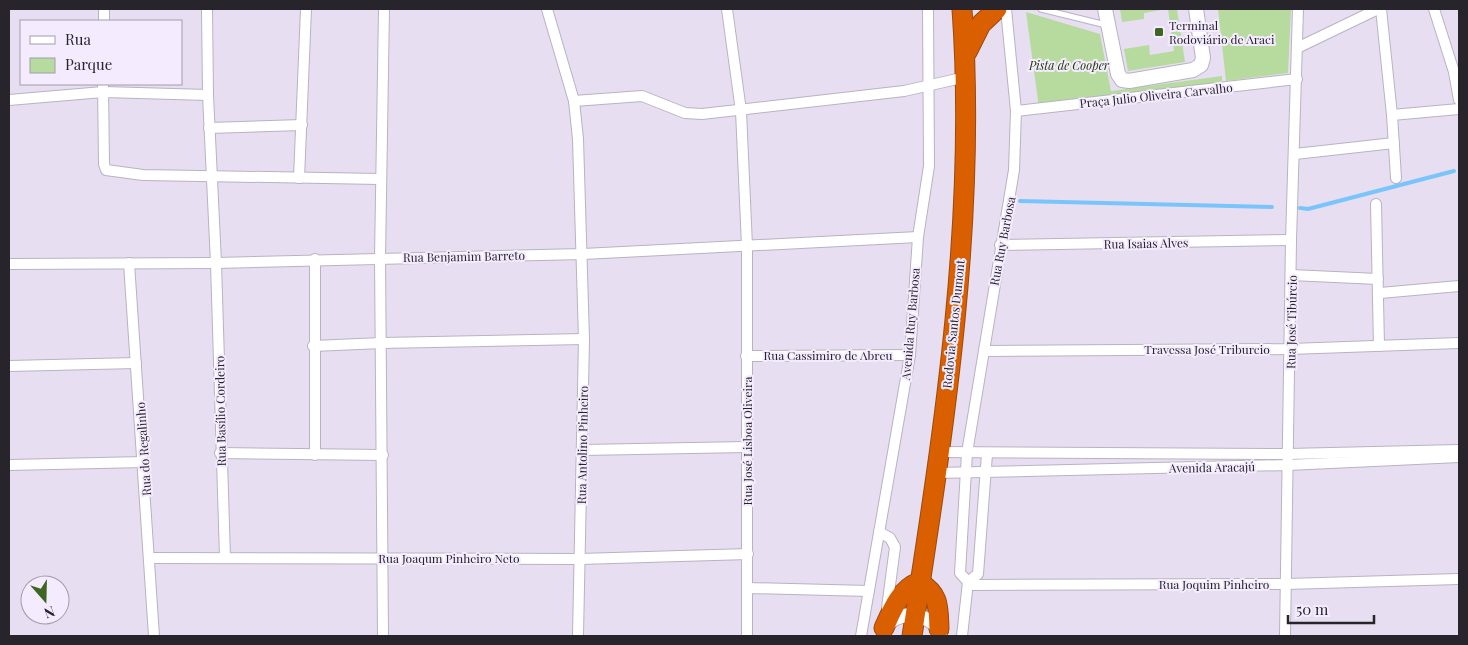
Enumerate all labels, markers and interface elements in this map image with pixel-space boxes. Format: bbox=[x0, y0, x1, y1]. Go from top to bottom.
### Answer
place label: Terminal Rodoviário de Araci bbox=[1169, 17, 1275, 47]
legend bbox=[20, 20, 182, 85]
marker: Terminal Rodoviário de Araci bbox=[1153, 26, 1165, 38]
text: Rua bbox=[65, 29, 91, 49]
text: Parque bbox=[65, 54, 112, 74]
park label: Pista de Cooper bbox=[1028, 57, 1110, 73]
street label: Praça Julio Oliveira Carvalho bbox=[1079, 79, 1234, 111]
street label: Rua Ruy Barbosa bbox=[986, 195, 1018, 287]
street label: Rua Isaias Alves bbox=[1104, 234, 1188, 252]
street label: Rua Benjamim Barreto bbox=[403, 247, 526, 265]
street label: Rodovia Santos Dumont bbox=[938, 258, 968, 389]
street label: Avenida Ruy Barbosa bbox=[897, 267, 923, 382]
street label: Rua José Tibúrcio bbox=[1282, 275, 1300, 369]
street label: Travessa José Triburcio bbox=[1144, 341, 1270, 357]
street label: Rua Cassimiro de Abreu bbox=[764, 347, 893, 363]
street label: Rua Basílio Cordeiro bbox=[211, 355, 229, 466]
street label: Rua José Lisboa Oliveira bbox=[739, 377, 755, 505]
street label: Rua Antolino Pinheiro bbox=[573, 385, 591, 504]
street label: Rua do Regalinho bbox=[132, 401, 154, 496]
street label: Avenida Aracajú bbox=[1168, 458, 1255, 476]
street label: Rua Joaqum Pinheiro Neto bbox=[378, 550, 520, 566]
north arrow bbox=[20, 575, 70, 625]
street label: Rua Joquim Pinheiro bbox=[1159, 576, 1270, 592]
scale bar bbox=[1288, 592, 1374, 624]
text: 50 m bbox=[1296, 599, 1329, 619]
text: N bbox=[42, 602, 58, 623]

